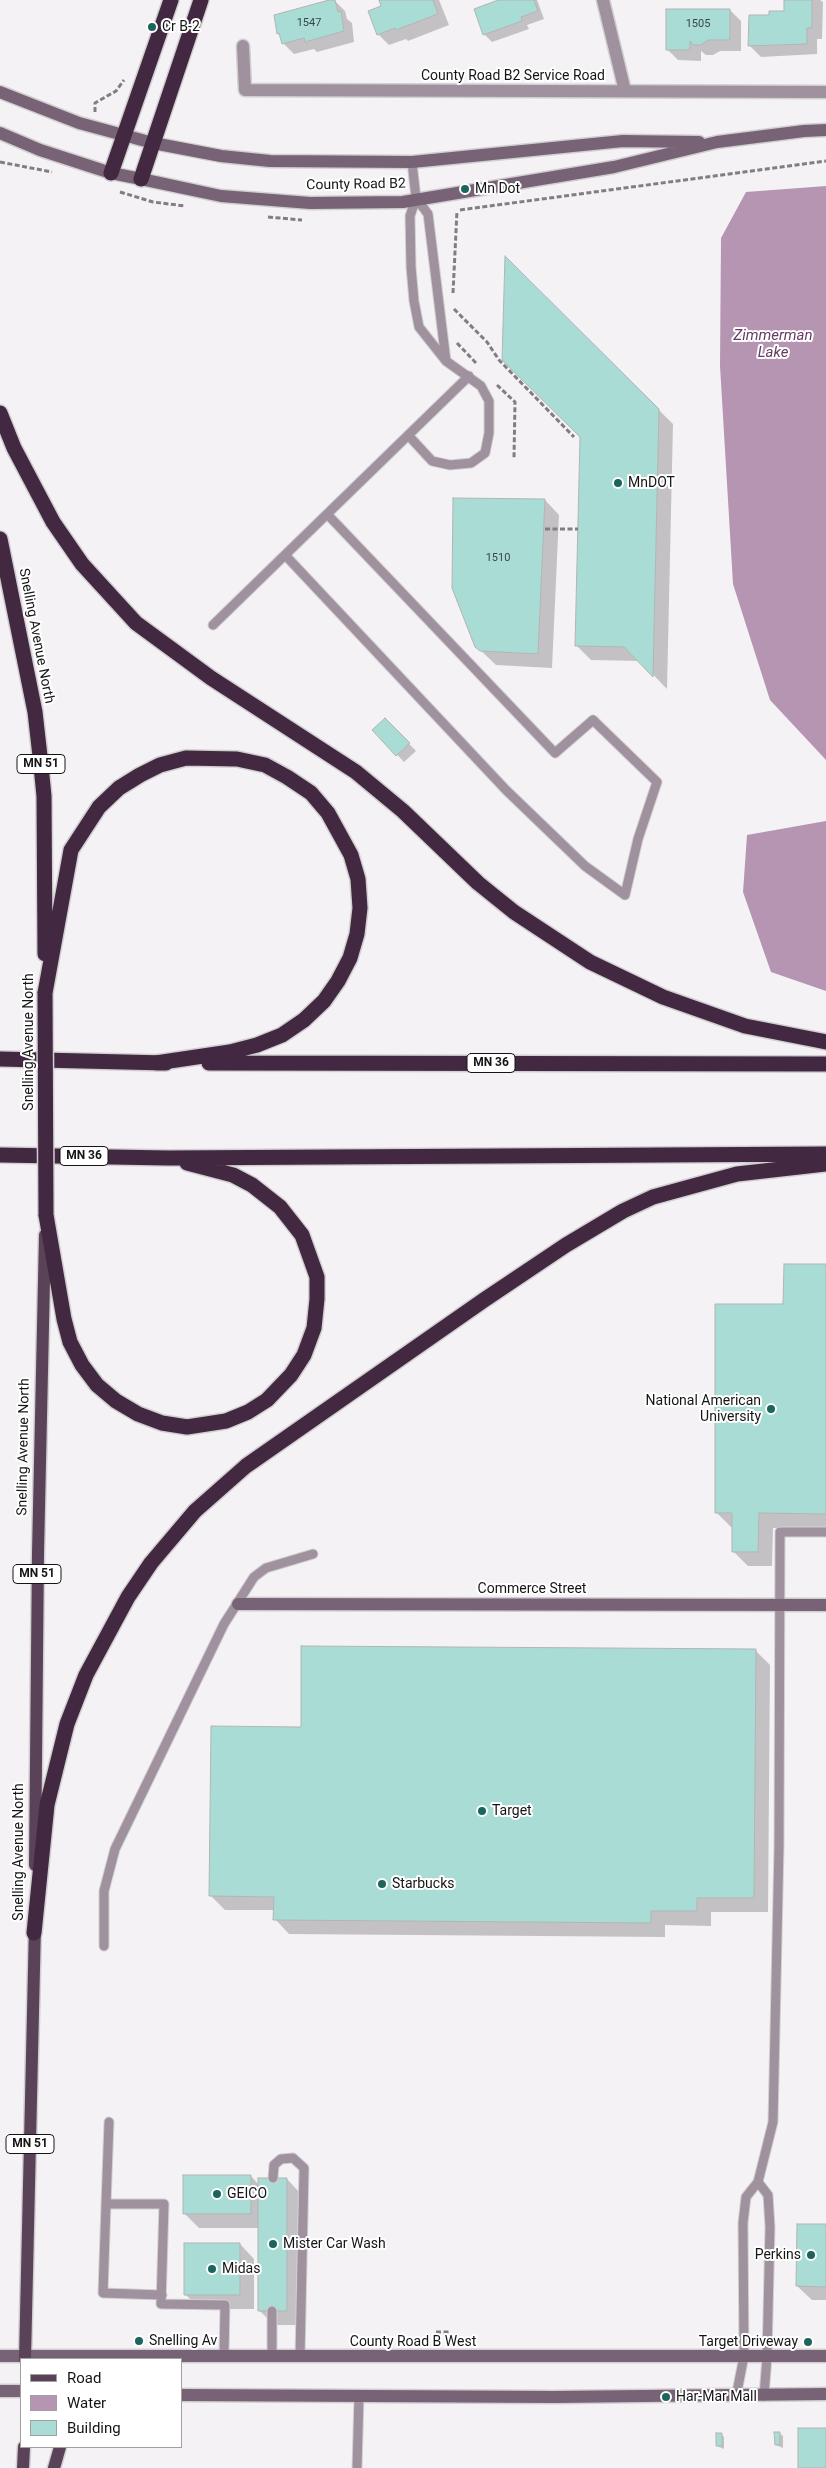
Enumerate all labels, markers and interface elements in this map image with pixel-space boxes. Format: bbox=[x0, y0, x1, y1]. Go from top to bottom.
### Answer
house number: 1547 bbox=[297, 16, 321, 30]
house number: 1505 bbox=[686, 17, 710, 31]
place label: Cr B-2 bbox=[162, 19, 200, 35]
marker: Cr B-2 bbox=[146, 21, 158, 33]
street label: County Road B2 Service Road bbox=[421, 68, 605, 84]
street label: County Road B2 bbox=[306, 176, 406, 194]
place label: Mn Dot bbox=[475, 181, 520, 197]
marker: Mn Dot bbox=[459, 183, 471, 195]
water label: Zimmerman Lake bbox=[733, 327, 813, 362]
place label: MnDOT bbox=[628, 475, 675, 491]
marker: MnDOT bbox=[612, 477, 624, 489]
house number: 1510 bbox=[486, 551, 510, 565]
street label: Snelling Avenue North bbox=[15, 567, 57, 705]
road number: MN 51 bbox=[17, 754, 65, 774]
street label: Snelling Avenue North bbox=[21, 973, 37, 1111]
road number: MN 36 bbox=[467, 1054, 515, 1072]
road number: MN 36 bbox=[60, 1146, 108, 1166]
street label: Snelling Avenue North bbox=[14, 1378, 34, 1516]
place label: National American University bbox=[646, 1393, 761, 1425]
marker: National American University bbox=[765, 1403, 777, 1415]
road number: MN 51 bbox=[13, 1565, 61, 1584]
street label: Commerce Street bbox=[478, 1581, 586, 1597]
street label: Snelling Avenue North bbox=[11, 1783, 27, 1921]
place label: Target bbox=[492, 1803, 532, 1819]
marker: Target bbox=[476, 1805, 488, 1817]
place label: Starbucks bbox=[392, 1876, 454, 1892]
marker: Starbucks bbox=[376, 1878, 388, 1890]
road number: MN 51 bbox=[6, 2134, 54, 2154]
place label: GEICO bbox=[227, 2186, 267, 2202]
marker: GEICO bbox=[211, 2188, 223, 2200]
place label: Mister Car Wash bbox=[283, 2236, 386, 2252]
marker: Mister Car Wash bbox=[267, 2238, 279, 2250]
place label: Perkins bbox=[755, 2247, 801, 2263]
marker: Perkins bbox=[805, 2249, 817, 2261]
place label: Midas bbox=[222, 2261, 260, 2277]
marker: Midas bbox=[206, 2263, 218, 2275]
place label: Snelling Av bbox=[149, 2333, 217, 2349]
street label: County Road B West bbox=[350, 2334, 476, 2350]
place label: Target Driveway bbox=[699, 2334, 798, 2350]
marker: Snelling Av bbox=[133, 2335, 145, 2347]
marker: Target Driveway bbox=[802, 2336, 814, 2348]
legend bbox=[20, 2358, 182, 2448]
text: Road bbox=[67, 2369, 101, 2387]
place label: Har-Mar Mall bbox=[676, 2389, 757, 2405]
marker: Har-Mar Mall bbox=[660, 2391, 672, 2403]
text: Water bbox=[67, 2394, 106, 2412]
text: Building bbox=[67, 2419, 121, 2437]

